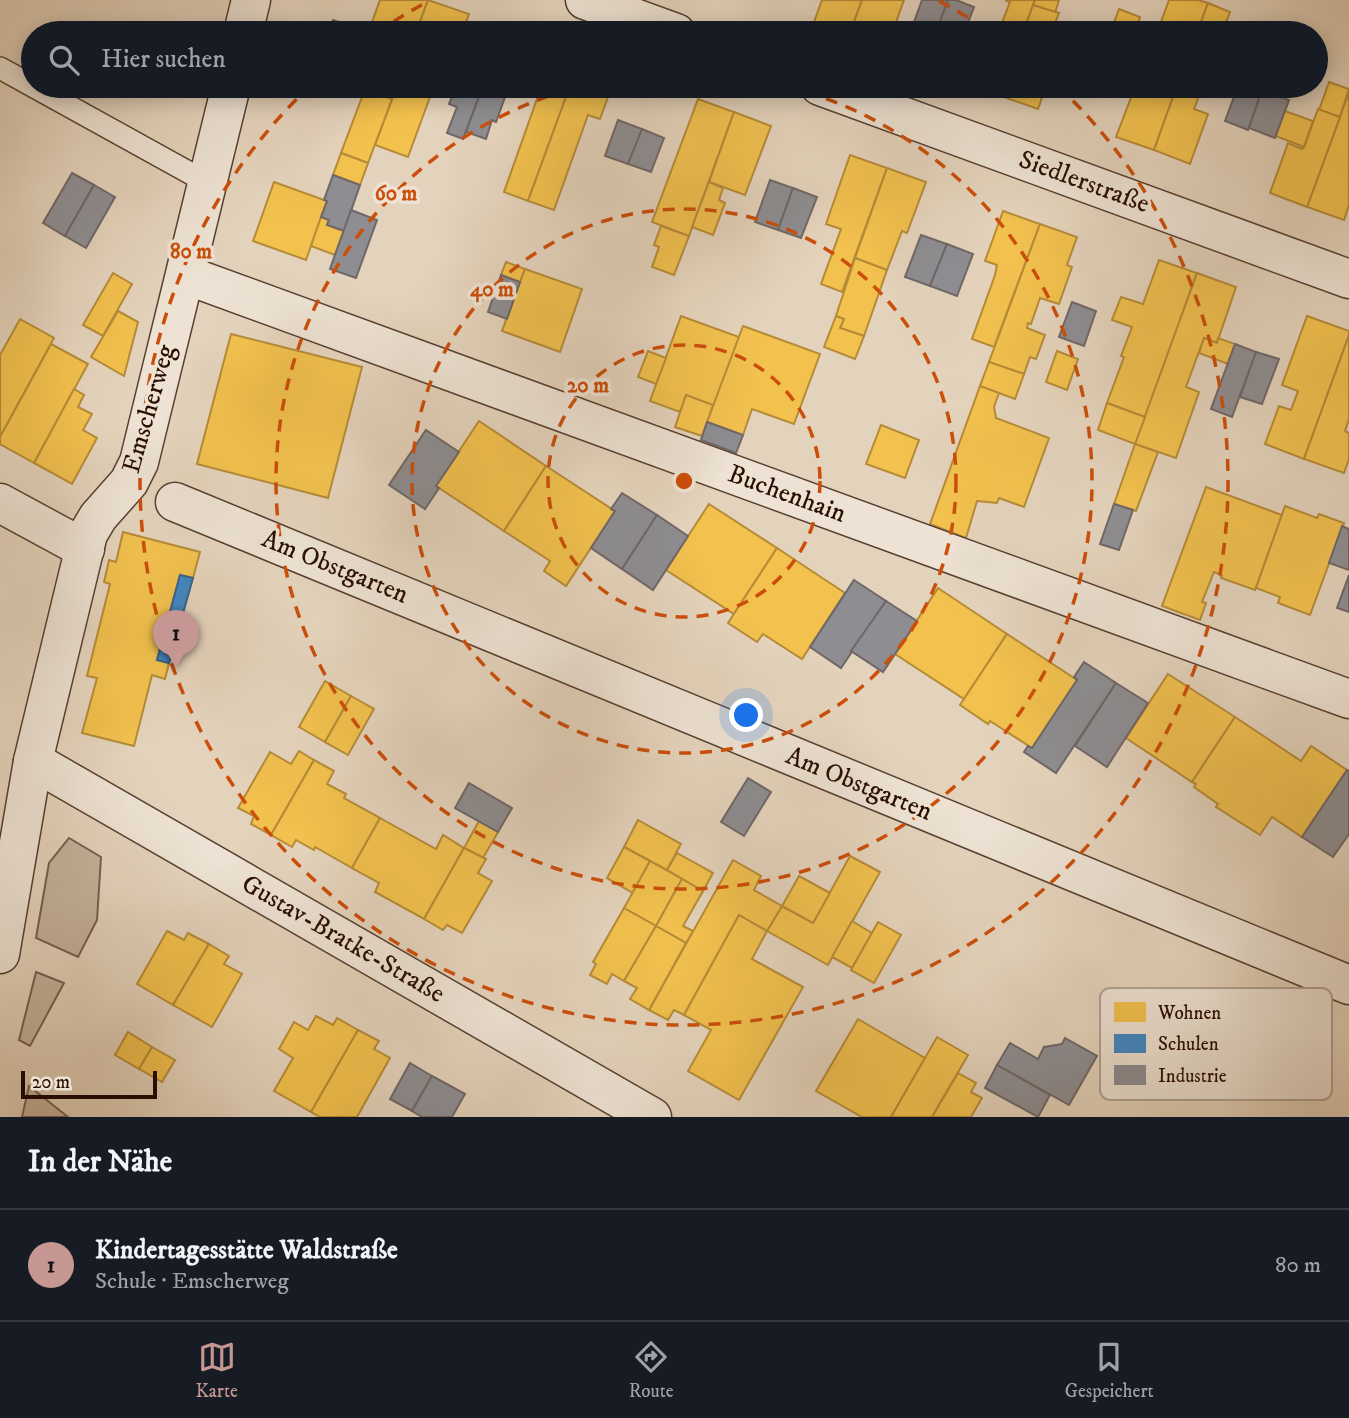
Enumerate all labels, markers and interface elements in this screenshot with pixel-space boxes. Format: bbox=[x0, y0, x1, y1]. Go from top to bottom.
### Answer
search box bbox=[21, 21, 1328, 98]
icon: search bbox=[45, 41, 83, 79]
text: Hier suchen bbox=[101, 43, 226, 76]
street label: Siedlerstraße bbox=[1014, 143, 1154, 221]
text: 60 m bbox=[375, 181, 417, 207]
text: 80 m bbox=[170, 239, 212, 265]
text: 40 m bbox=[470, 277, 514, 303]
street label: Emscherweg bbox=[115, 341, 183, 477]
text: 20 m bbox=[567, 373, 609, 399]
street label: Buchenhain bbox=[724, 457, 851, 531]
centre of rings bbox=[672, 469, 696, 493]
street label: Am Obstgarten bbox=[257, 523, 414, 612]
pin: 1 bbox=[153, 610, 199, 668]
your location bbox=[729, 698, 763, 732]
street label: Am Obstgarten bbox=[781, 740, 938, 829]
street label: Gustav-Bratke-Straße bbox=[236, 867, 450, 1011]
legend bbox=[1100, 988, 1332, 1100]
text: Wohnen bbox=[1157, 1002, 1221, 1025]
text: Schulen bbox=[1158, 1033, 1219, 1056]
text: Industrie bbox=[1158, 1065, 1227, 1088]
scale bar bbox=[21, 1068, 158, 1100]
text: 20 m bbox=[32, 1071, 70, 1094]
text: In der Nähe bbox=[28, 1144, 172, 1181]
text: Kindertagesstätte Waldstraße bbox=[95, 1234, 398, 1267]
text: 1 bbox=[47, 1251, 55, 1280]
text: 80 m bbox=[1275, 1251, 1321, 1280]
text: Schule · Emscherweg bbox=[95, 1267, 289, 1296]
tab: Karte bbox=[195, 1338, 238, 1403]
tab: Route bbox=[629, 1338, 674, 1403]
tab: Gespeichert bbox=[1065, 1338, 1154, 1403]

